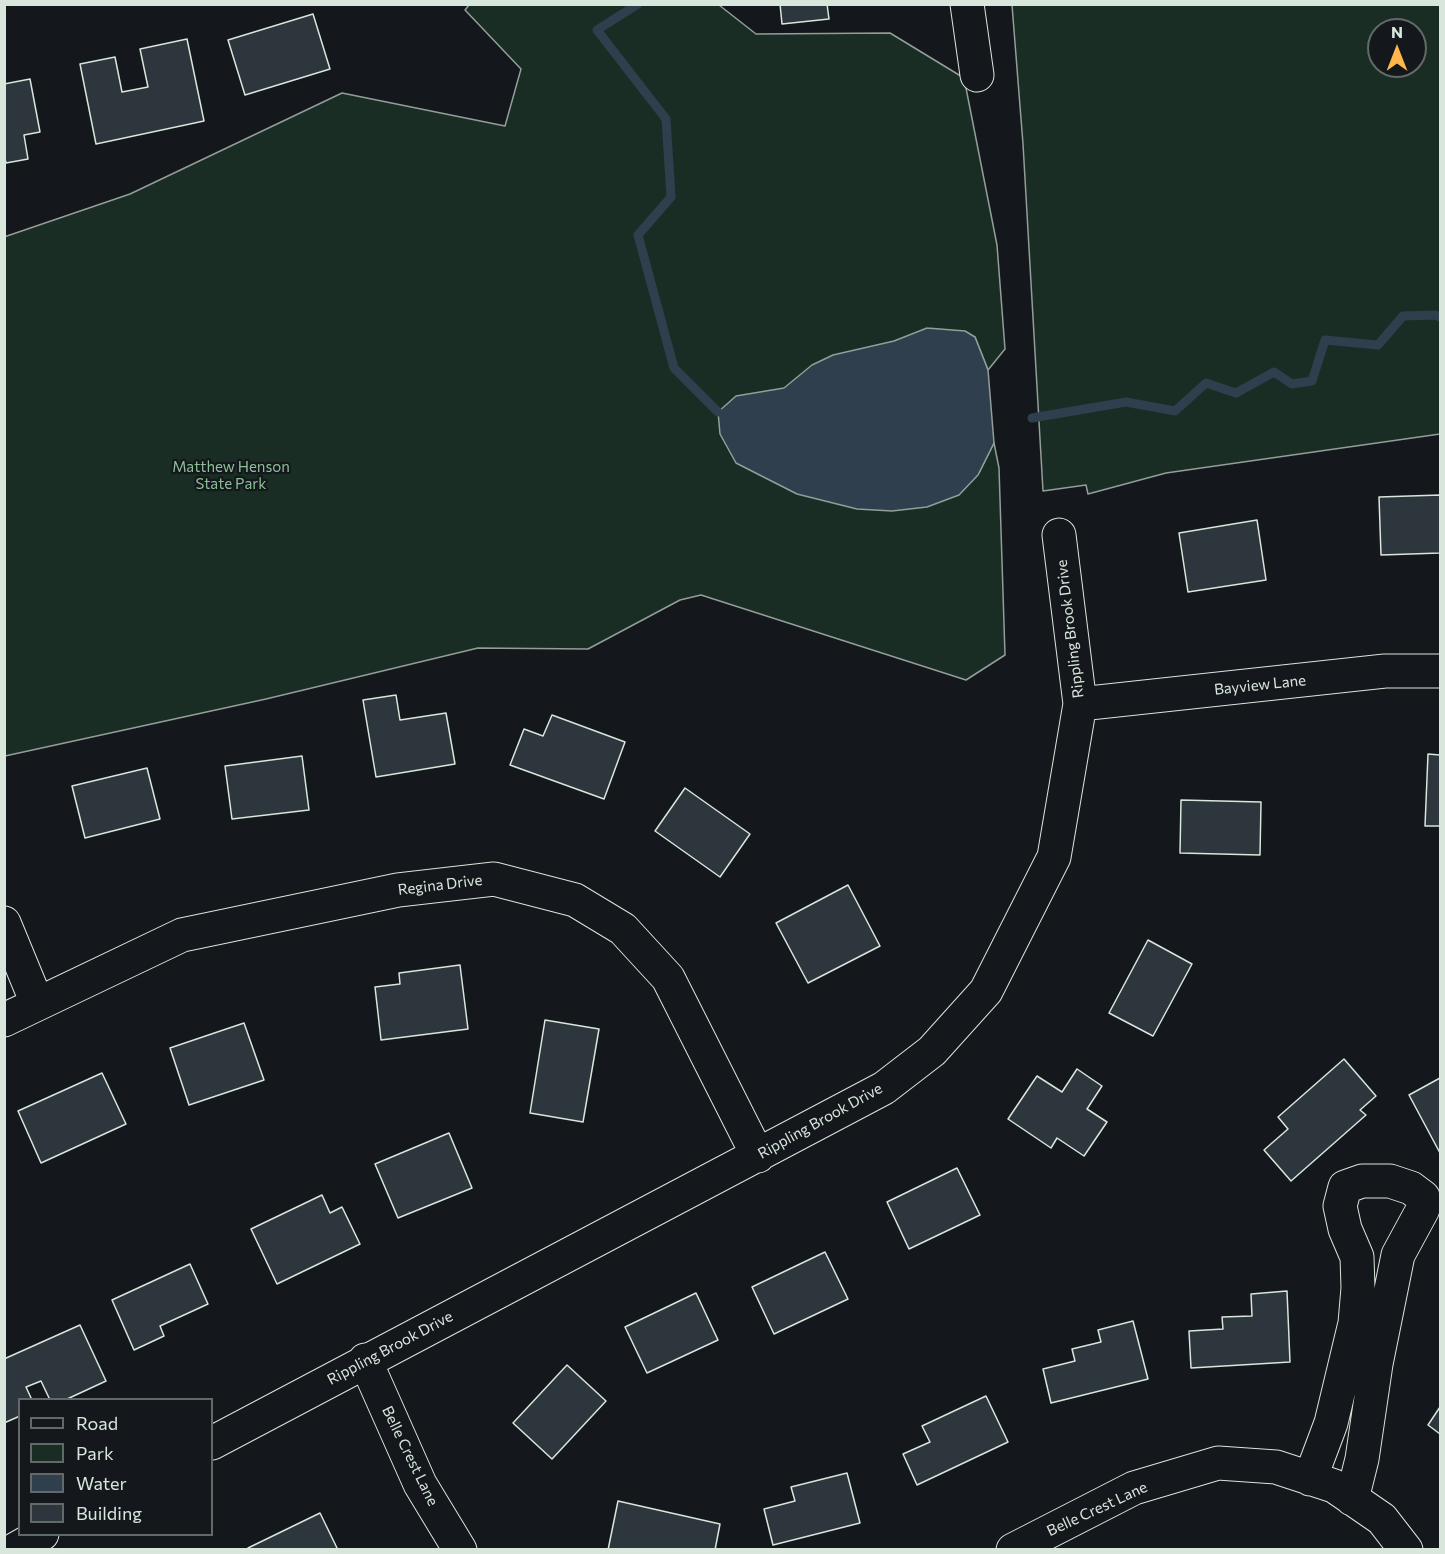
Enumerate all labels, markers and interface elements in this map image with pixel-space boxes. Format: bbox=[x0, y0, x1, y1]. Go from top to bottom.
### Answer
north arrow bbox=[1367, 18, 1427, 78]
text: N bbox=[1391, 22, 1403, 41]
park label: Matthew Henson State Park bbox=[172, 458, 290, 493]
street label: Rippling Brook Drive bbox=[1053, 559, 1087, 699]
street label: Bayview Lane bbox=[1213, 671, 1307, 699]
street label: Regina Drive bbox=[397, 871, 483, 899]
street label: Rippling Brook Drive bbox=[755, 1079, 885, 1163]
street label: Rippling Brook Drive bbox=[324, 1307, 456, 1389]
legend bbox=[18, 1398, 213, 1536]
street label: Belle Crest Lane bbox=[378, 1403, 442, 1509]
text: Road bbox=[76, 1412, 118, 1434]
text: Park bbox=[76, 1442, 114, 1464]
text: Water bbox=[76, 1472, 127, 1494]
street label: Belle Crest Lane bbox=[1044, 1478, 1150, 1540]
text: Building bbox=[76, 1502, 142, 1524]

